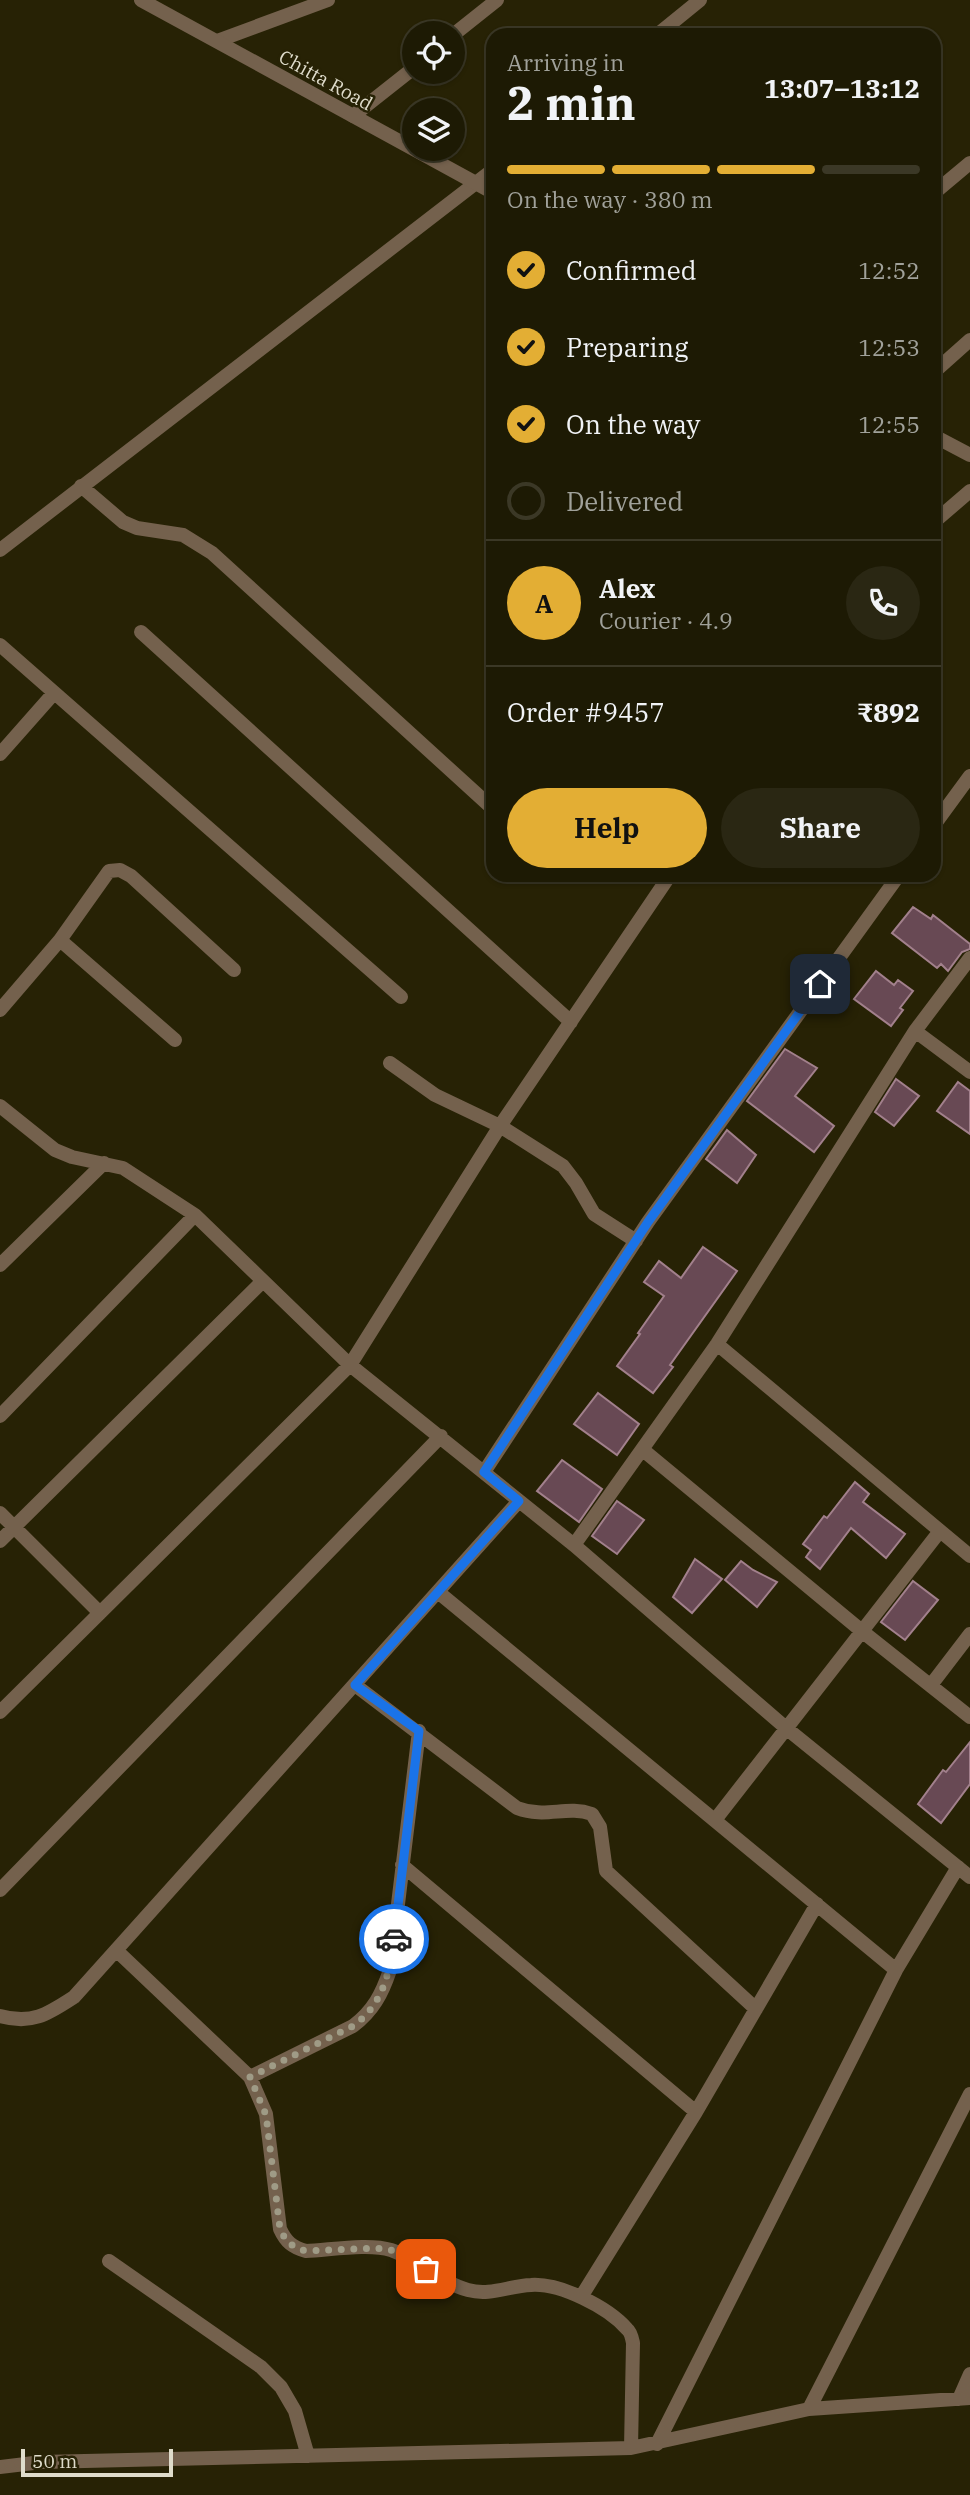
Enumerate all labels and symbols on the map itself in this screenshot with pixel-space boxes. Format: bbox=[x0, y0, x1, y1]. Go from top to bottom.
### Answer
street label: Chitta Road bbox=[275, 44, 377, 116]
pin bbox=[790, 954, 850, 1014]
courier bbox=[359, 1904, 429, 1974]
pin bbox=[396, 2239, 456, 2299]
scale bar bbox=[21, 2446, 173, 2478]

